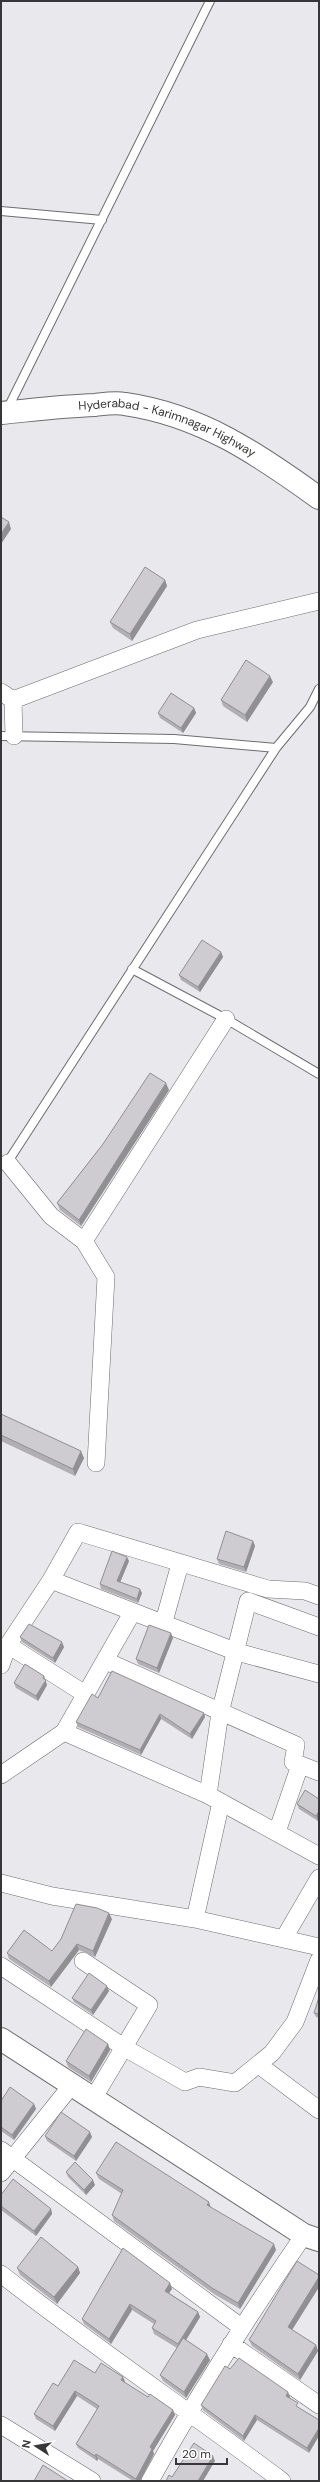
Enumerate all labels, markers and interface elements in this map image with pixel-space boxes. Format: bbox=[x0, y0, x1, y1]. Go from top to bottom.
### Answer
street label: Hyderabad - Karimnagar Highway bbox=[78, 395, 259, 461]
north arrow bbox=[16, 2426, 56, 2466]
text: N bbox=[19, 2439, 34, 2449]
scale bar bbox=[176, 2440, 227, 2466]
text: 20 m bbox=[182, 2446, 211, 2462]

